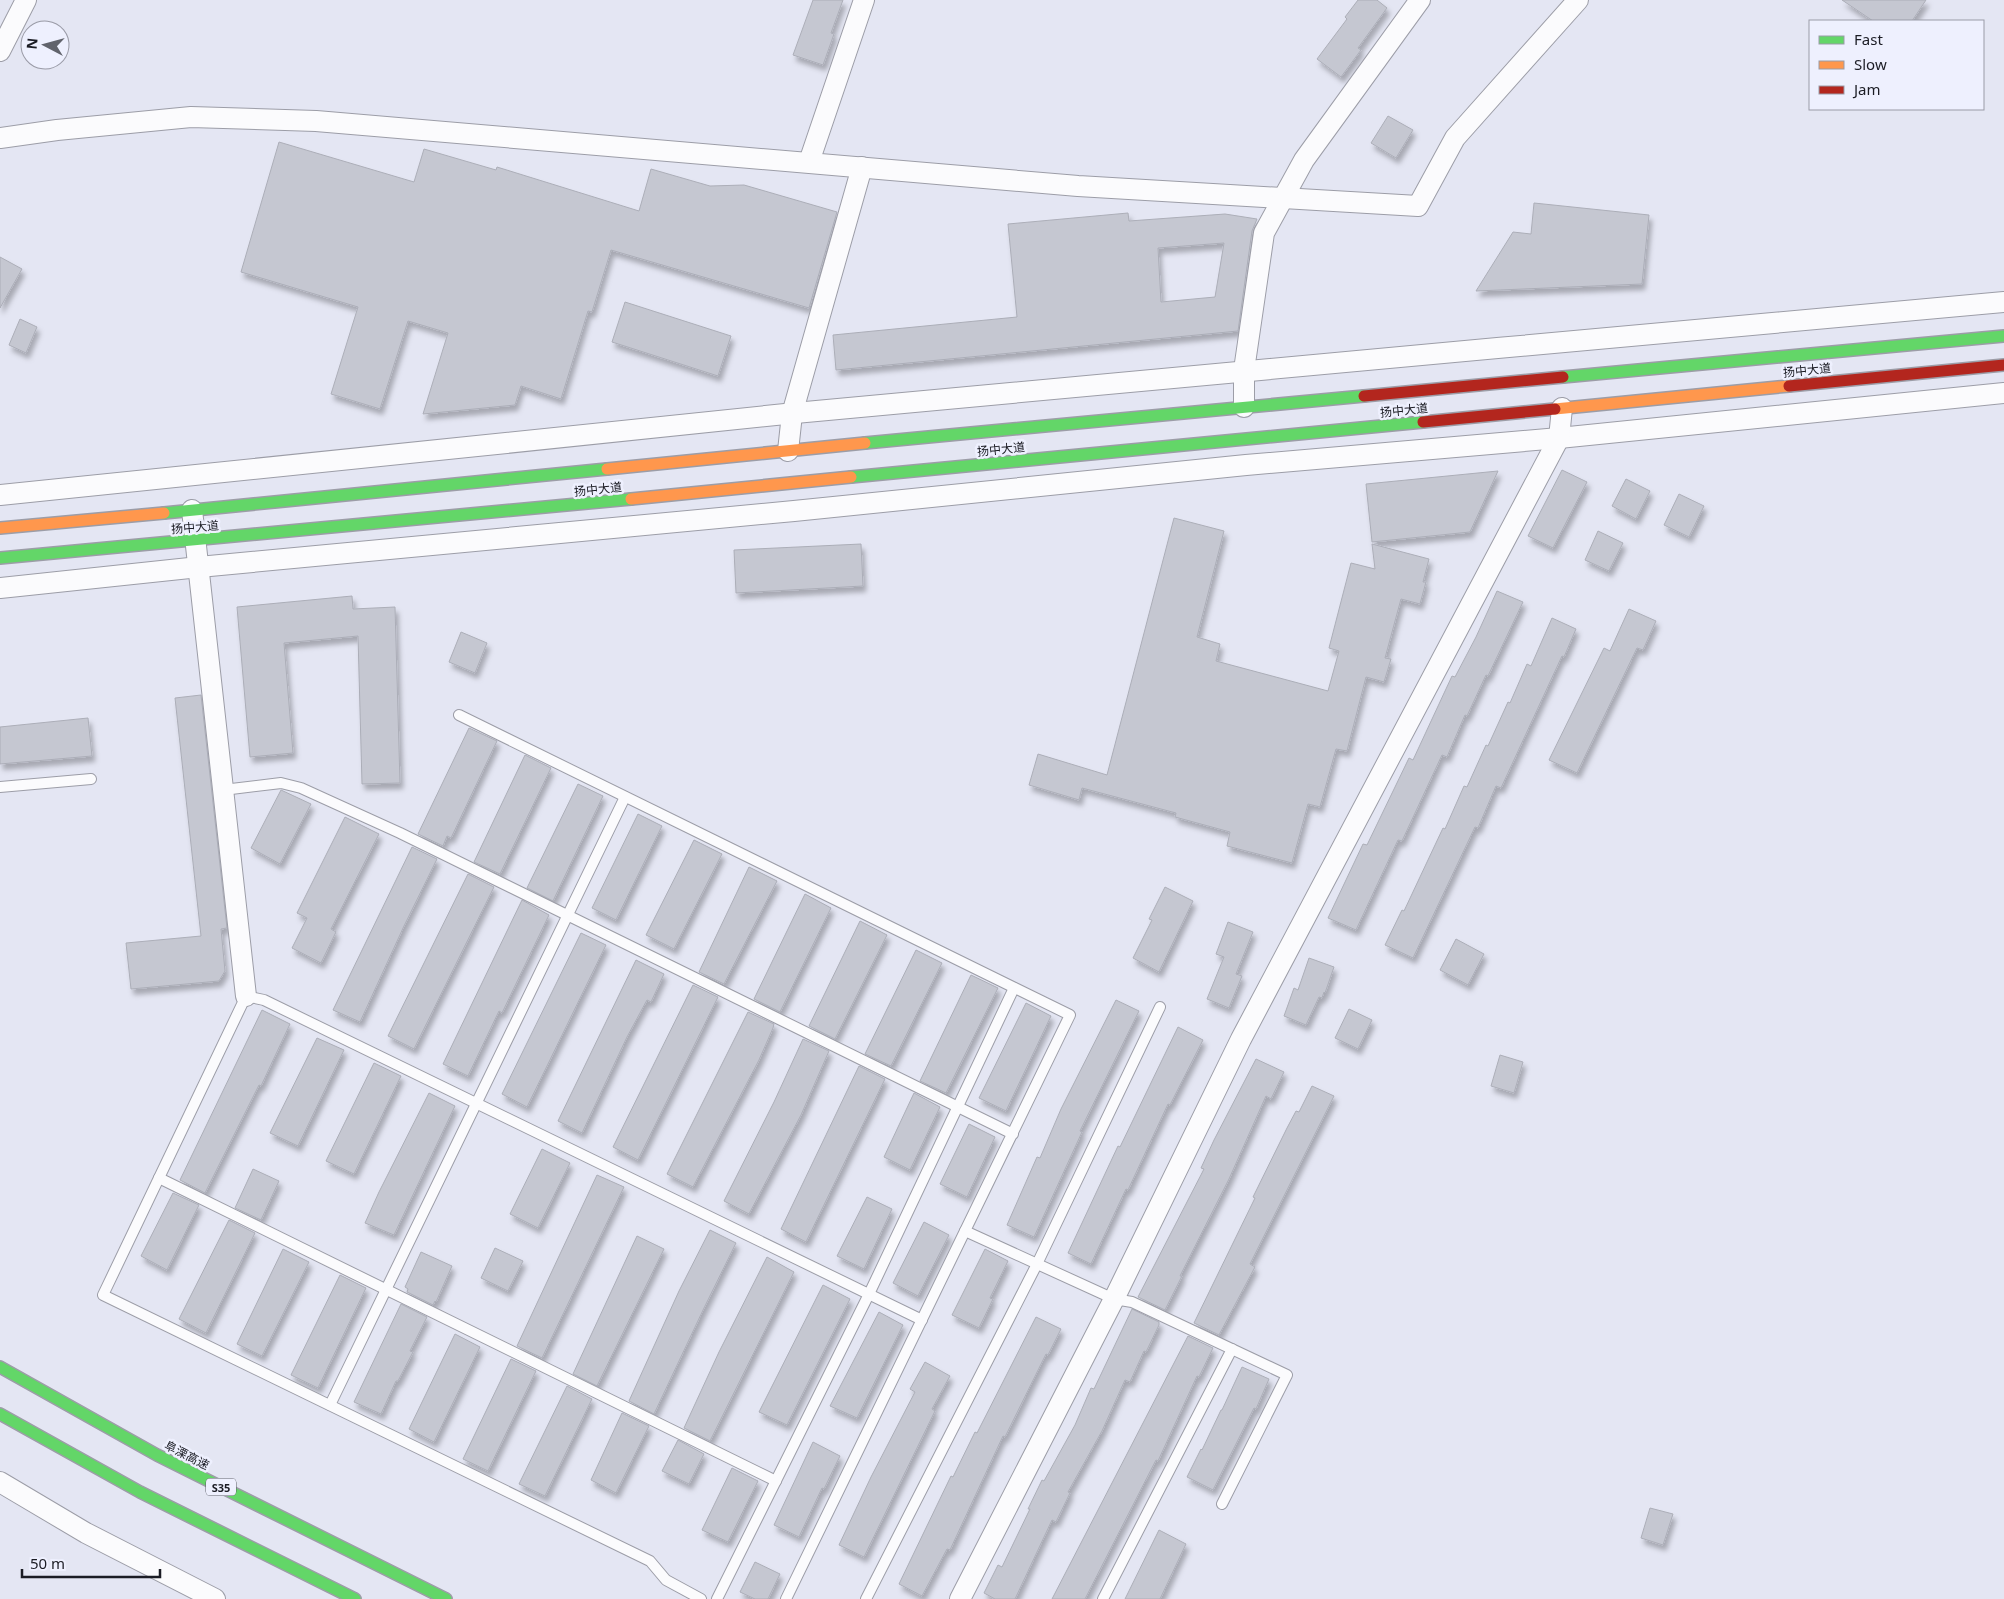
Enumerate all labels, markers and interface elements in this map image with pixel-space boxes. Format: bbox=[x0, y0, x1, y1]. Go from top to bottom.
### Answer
north arrow bbox=[20, 20, 70, 70]
legend bbox=[1809, 20, 1984, 110]
text: Fast bbox=[1854, 29, 1883, 49]
text: N bbox=[22, 37, 42, 50]
text: Slow bbox=[1854, 54, 1887, 74]
text: Jam bbox=[1852, 79, 1881, 99]
street label: 扬中大道 bbox=[1782, 359, 1832, 381]
street label: 扬中大道 bbox=[1379, 399, 1429, 421]
street label: 扬中大道 bbox=[976, 438, 1026, 460]
street label: 扬中大道 bbox=[573, 478, 623, 500]
street label: 扬中大道 bbox=[170, 516, 220, 538]
street label: 阜溧高速 bbox=[162, 1437, 212, 1473]
road number: S35 bbox=[206, 1478, 236, 1495]
scale bar bbox=[22, 1546, 160, 1578]
text: 50 m bbox=[30, 1553, 65, 1573]

